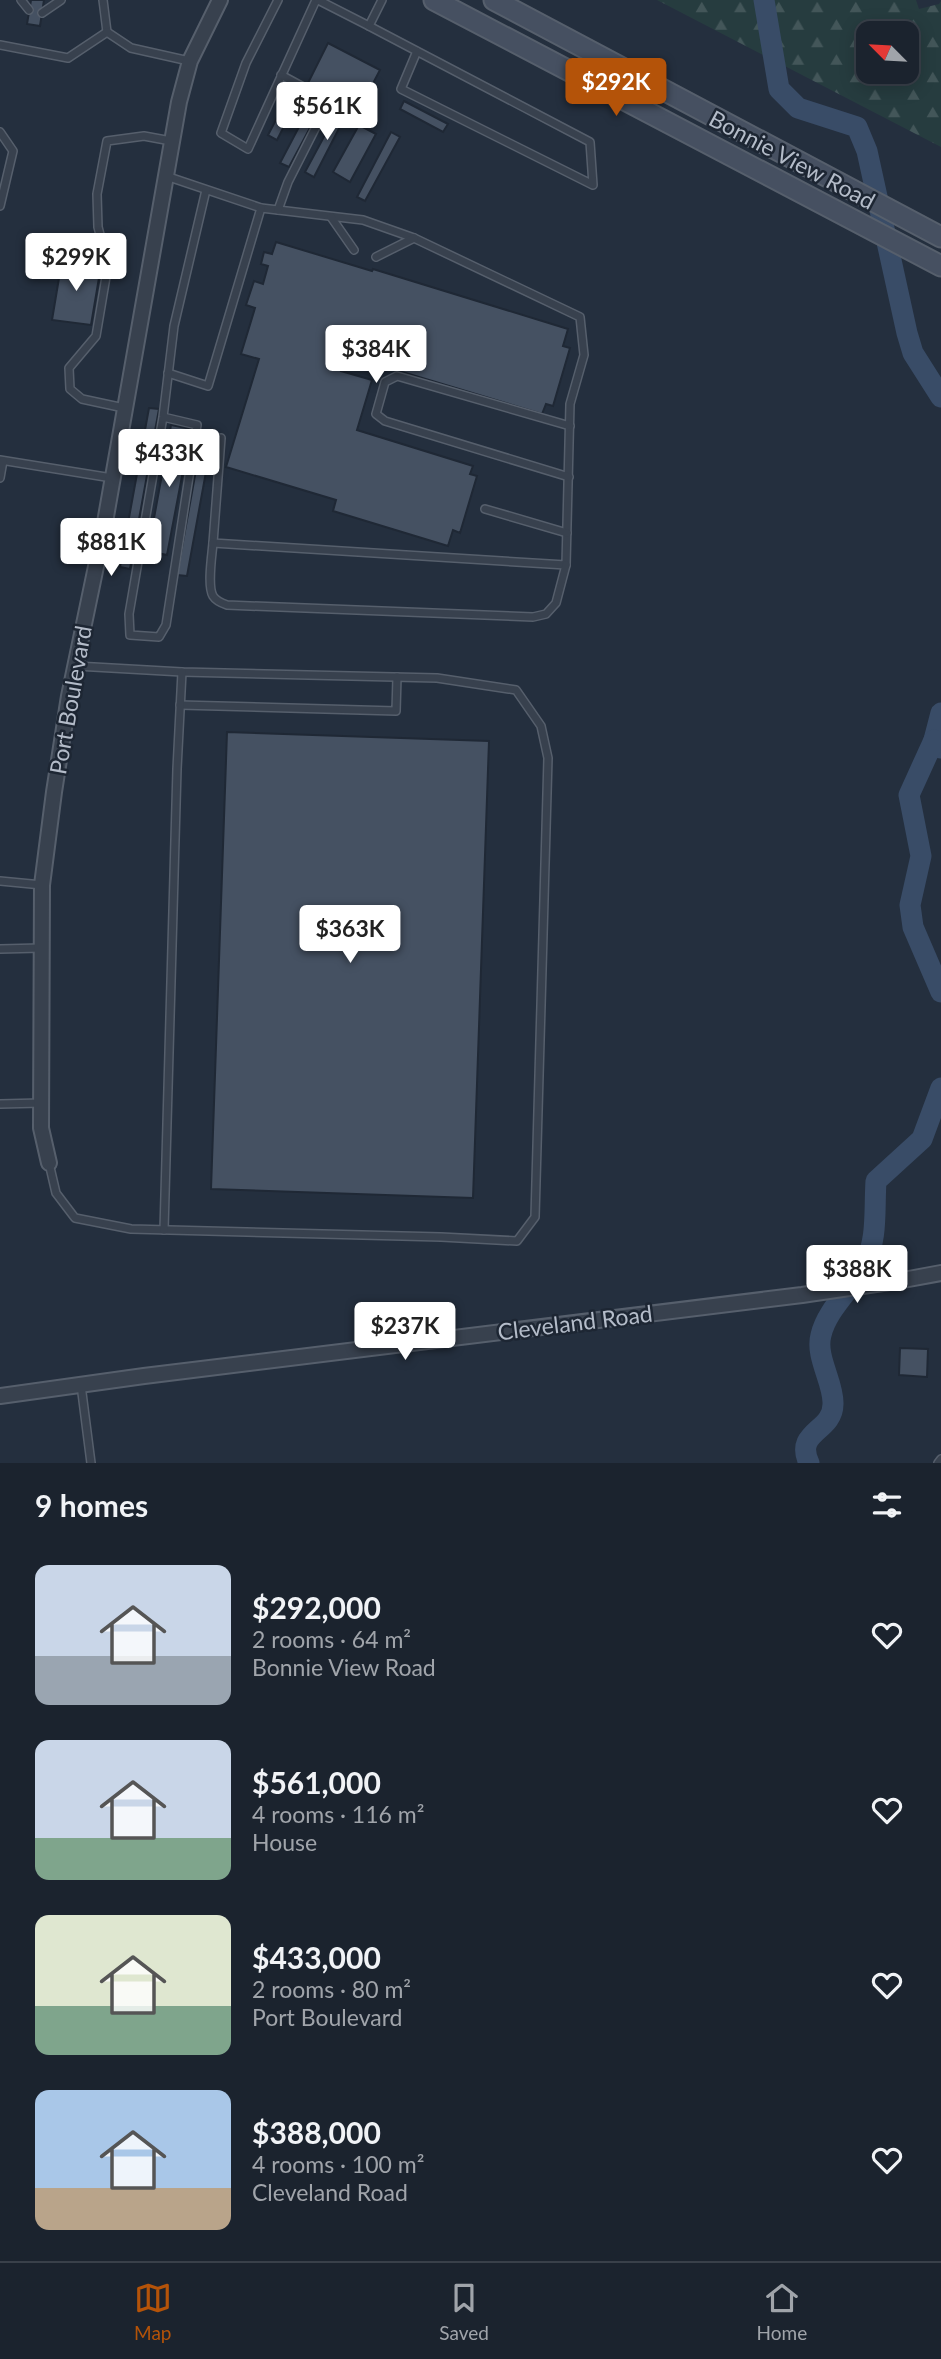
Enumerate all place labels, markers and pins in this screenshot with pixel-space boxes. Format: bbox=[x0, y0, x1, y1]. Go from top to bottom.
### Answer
pin: $292K bbox=[567, 58, 665, 118]
pin: $561K bbox=[278, 82, 376, 142]
pin: $299K bbox=[27, 233, 125, 293]
pin: $384K bbox=[327, 326, 425, 385]
pin: $433K bbox=[120, 430, 218, 489]
pin: $881K bbox=[62, 518, 160, 578]
pin: $363K bbox=[301, 906, 399, 965]
pin: $388K bbox=[808, 1246, 906, 1305]
pin: $237K bbox=[356, 1302, 454, 1362]

